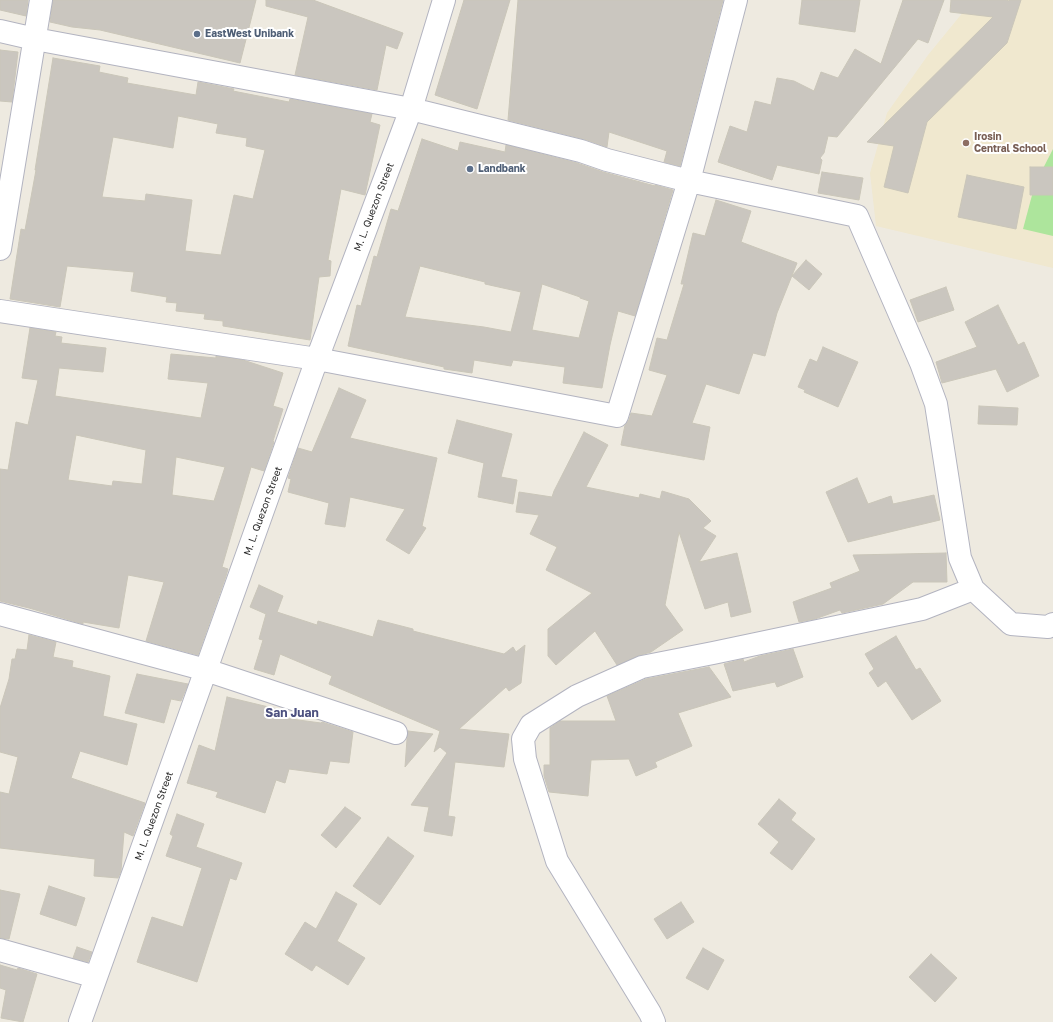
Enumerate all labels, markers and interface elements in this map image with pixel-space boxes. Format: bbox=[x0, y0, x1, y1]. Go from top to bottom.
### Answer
place label: EastWest Unibank bbox=[205, 28, 294, 40]
marker: EastWest Unibank bbox=[192, 29, 202, 39]
place label: Irosin Central School bbox=[974, 131, 1046, 154]
marker: Irosin Central School bbox=[961, 138, 971, 148]
street label: M. L. Quezon Street bbox=[352, 161, 396, 253]
place label: Landbank bbox=[478, 163, 526, 175]
marker: Landbank bbox=[465, 164, 475, 174]
street label: M. L. Quezon Street bbox=[241, 465, 285, 557]
district label: San Juan bbox=[265, 706, 319, 720]
street label: M. L. Quezon Street bbox=[132, 770, 176, 862]

